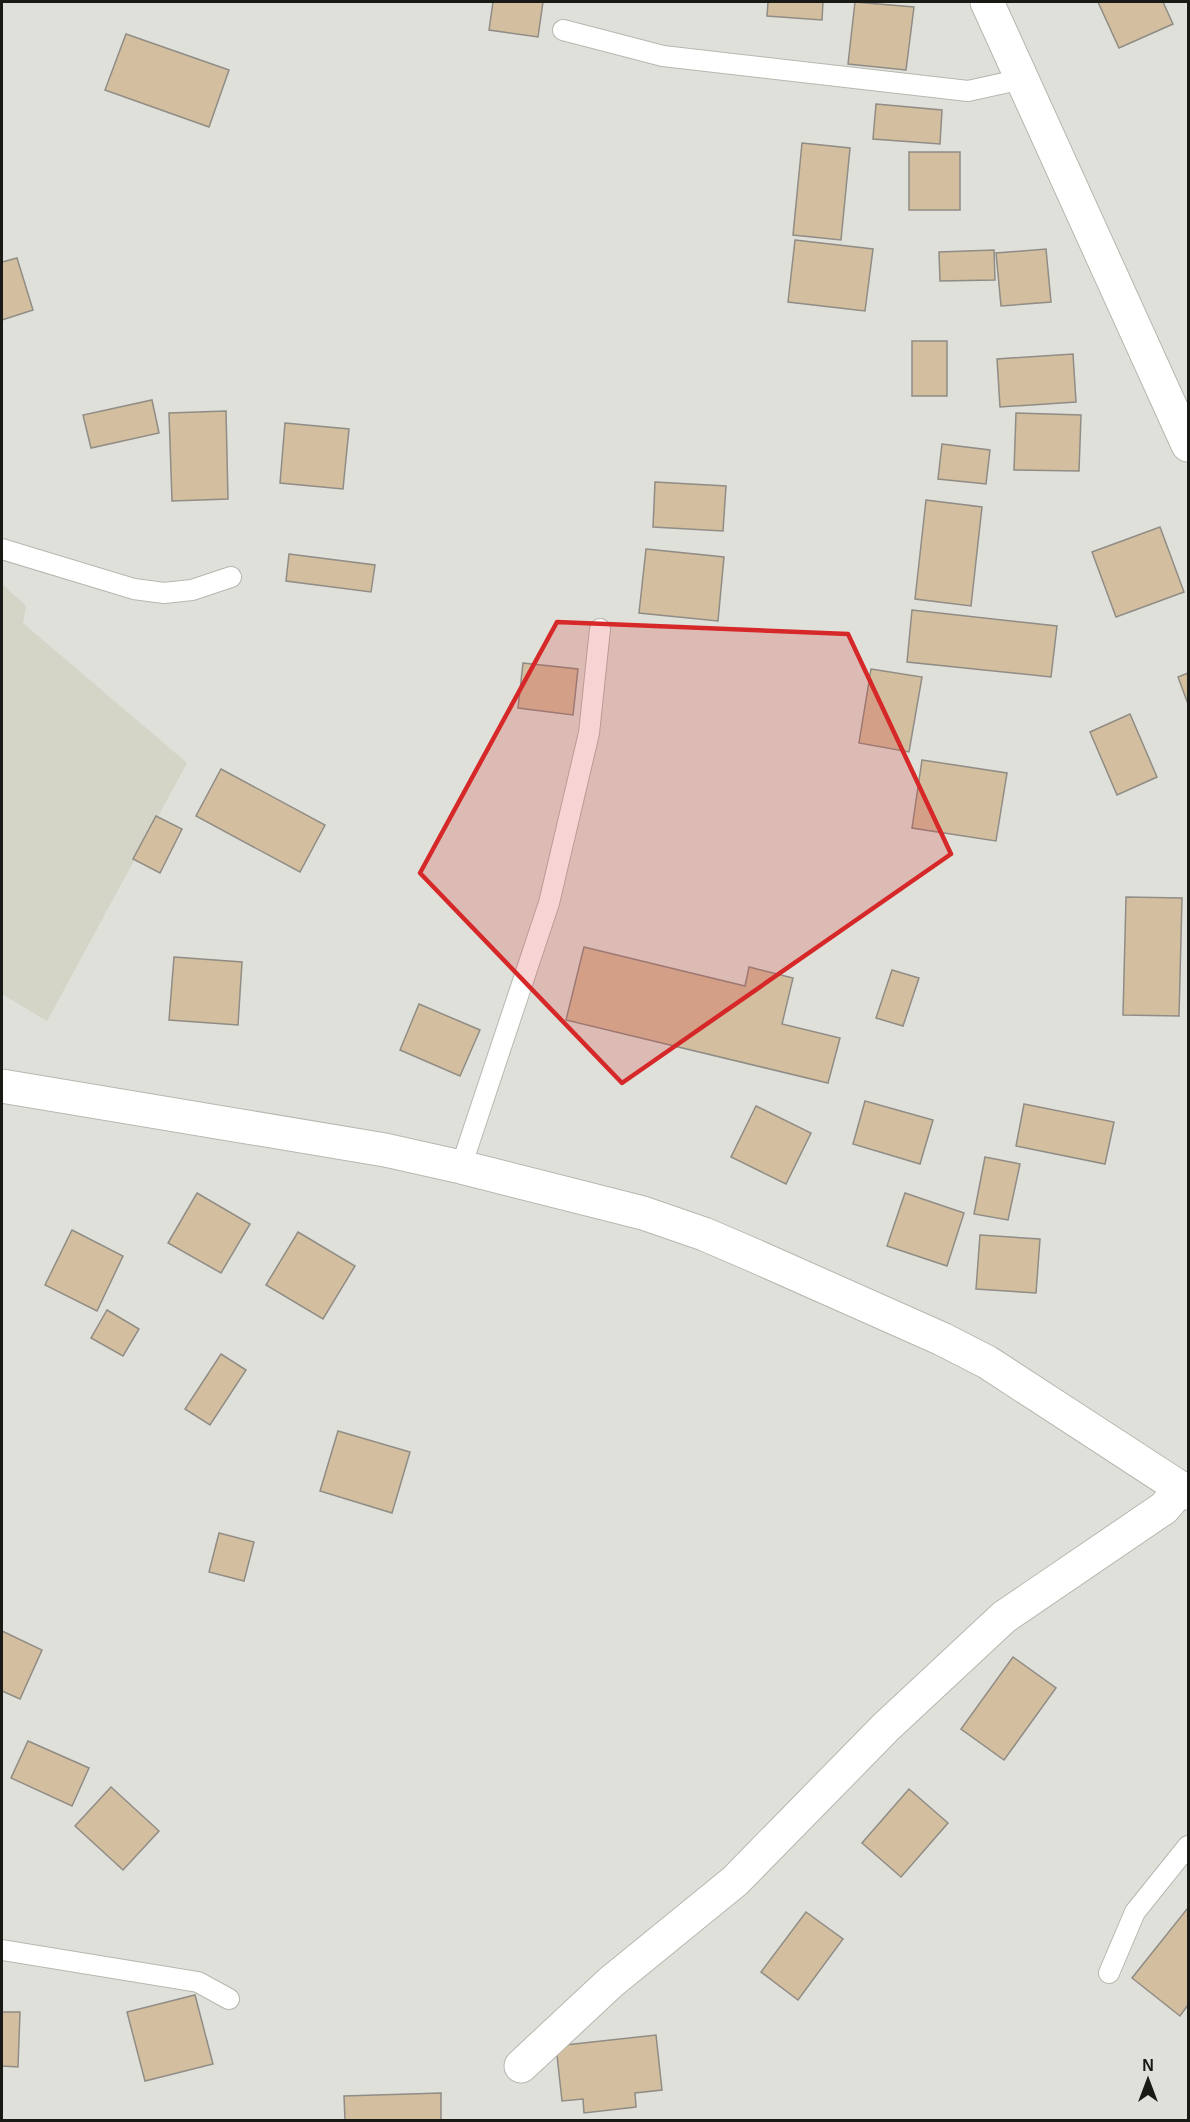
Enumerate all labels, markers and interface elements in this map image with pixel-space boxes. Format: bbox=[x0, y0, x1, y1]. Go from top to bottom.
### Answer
north arrow bbox=[1118, 2050, 1178, 2110]
text: N bbox=[1142, 2057, 1154, 2074]

